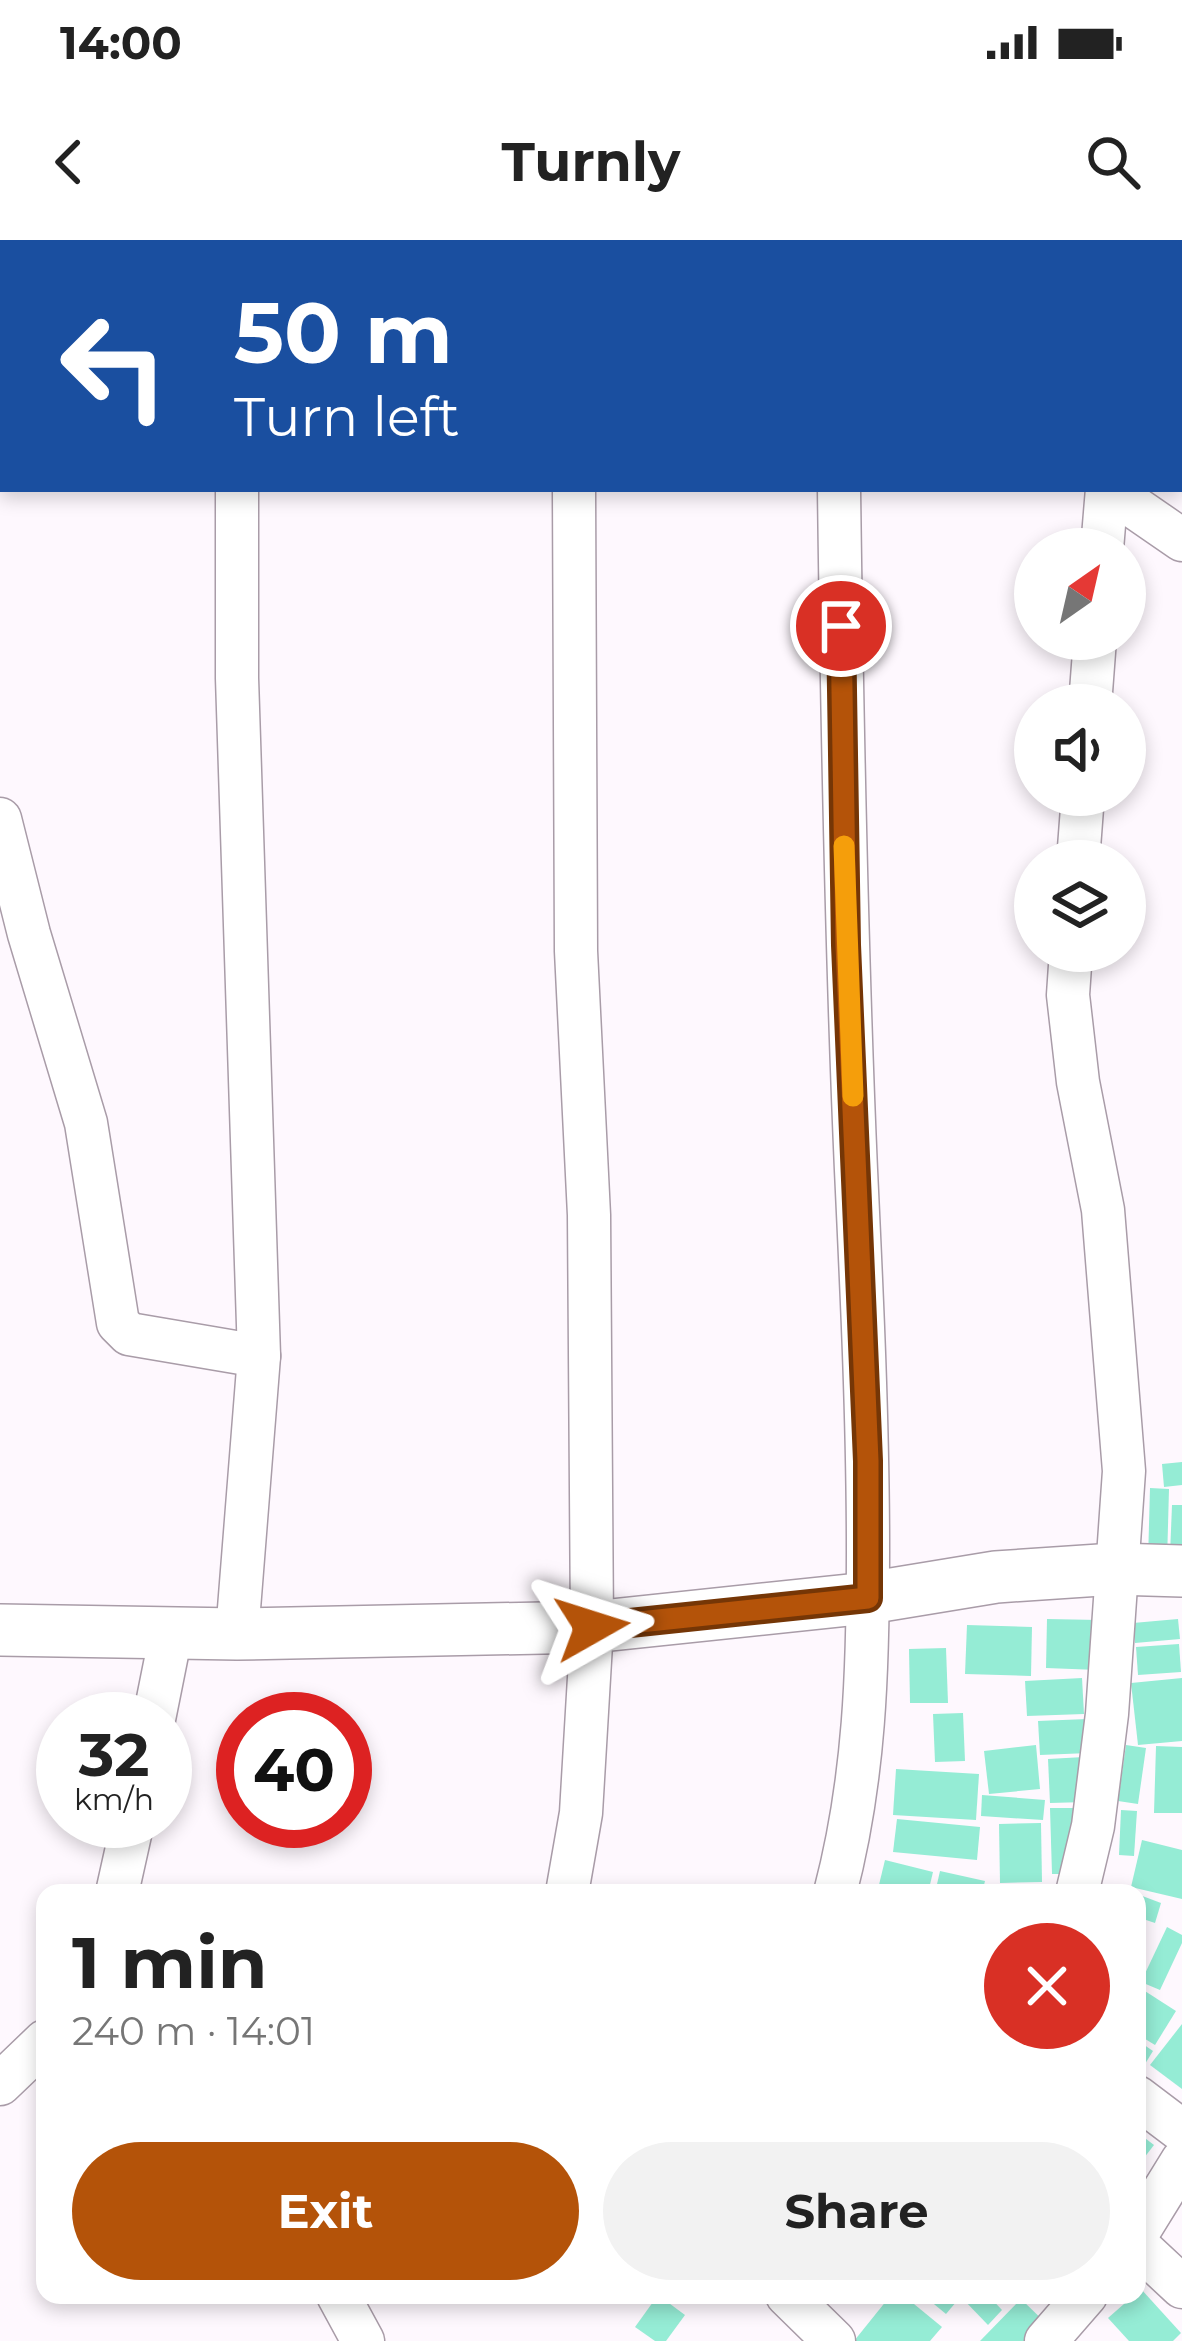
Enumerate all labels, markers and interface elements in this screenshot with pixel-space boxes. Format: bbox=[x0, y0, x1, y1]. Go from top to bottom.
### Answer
text: 14:00 bbox=[60, 15, 182, 70]
icon: back bbox=[36, 129, 102, 195]
text: Turnly bbox=[502, 129, 680, 195]
icon: search bbox=[1080, 129, 1146, 195]
text: 50 m bbox=[234, 282, 453, 384]
icon: left bbox=[36, 288, 192, 444]
text: Turn left bbox=[234, 384, 460, 450]
north arrow bbox=[1014, 528, 1146, 660]
map controls bbox=[1014, 528, 1146, 972]
pin bbox=[790, 575, 892, 677]
icon: arrive bbox=[808, 593, 874, 659]
button: sound bbox=[1014, 684, 1146, 816]
button: layers bbox=[1014, 840, 1146, 972]
position arrow bbox=[529, 1564, 655, 1690]
speed limit sign: 40 bbox=[216, 1692, 372, 1848]
text: 32 bbox=[79, 1718, 149, 1791]
text: km/h bbox=[74, 1781, 154, 1818]
text: 1 min bbox=[72, 1918, 268, 2006]
button: close bbox=[984, 1923, 1110, 2049]
text: 240 m · 14:01 bbox=[72, 2007, 315, 2055]
button: Exit bbox=[72, 2142, 579, 2280]
button: Share bbox=[603, 2142, 1110, 2280]

